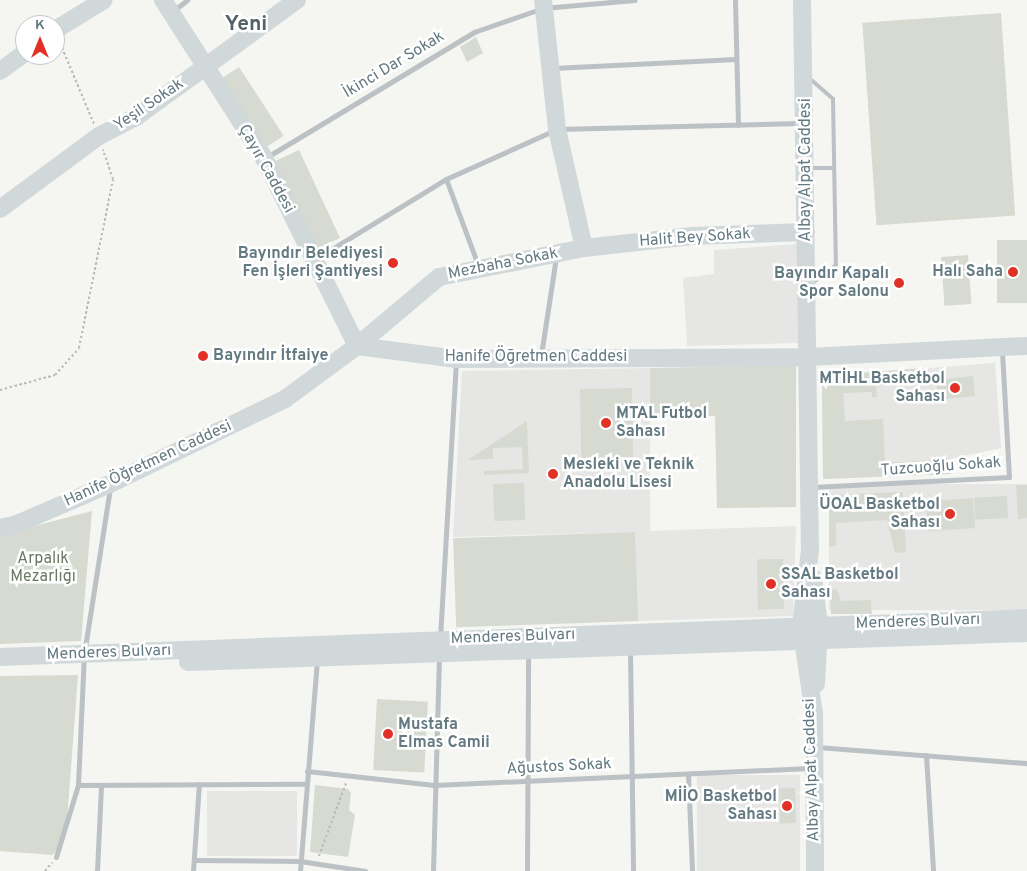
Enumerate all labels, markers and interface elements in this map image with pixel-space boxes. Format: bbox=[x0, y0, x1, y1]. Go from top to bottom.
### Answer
district label: Yeni bbox=[225, 12, 267, 38]
north arrow bbox=[15, 15, 65, 65]
text: K bbox=[35, 17, 45, 34]
street label: İkinci Dar Sokak bbox=[340, 27, 448, 103]
street label: Yeşil Sokak bbox=[110, 75, 188, 135]
street label: Albay Alpat Caddesi bbox=[796, 98, 816, 242]
street label: Çayır Caddesi bbox=[234, 121, 298, 217]
street label: Halit Bey Sokak bbox=[639, 225, 751, 251]
place label: Bayındır Belediyesi Fen İşleri Şantiyesi bbox=[238, 244, 383, 282]
street label: Mezbaha Sokak bbox=[446, 244, 560, 284]
marker: Bayındır Belediyesi Fen İşleri Şantiyesi bbox=[387, 257, 399, 269]
place label: Halı Saha bbox=[932, 262, 1003, 282]
place label: Bayındır Kapalı Spor Salonu bbox=[774, 264, 889, 302]
marker: Halı Saha bbox=[1007, 266, 1019, 278]
marker: Bayındır Kapalı Spor Salonu bbox=[893, 277, 905, 289]
place label: Bayındır İtfaiye bbox=[213, 346, 328, 366]
street label: Hanife Öğretmen Caddesi bbox=[445, 347, 627, 367]
marker: Bayındır İtfaiye bbox=[197, 350, 209, 362]
place label: MTİHL Basketbol Sahası bbox=[819, 369, 945, 407]
marker: MTİHL Basketbol Sahası bbox=[949, 382, 961, 394]
place label: MTAL Futbol Sahası bbox=[616, 404, 707, 442]
street label: Hanife Öğretmen Caddesi bbox=[61, 417, 235, 511]
marker: MTAL Futbol Sahası bbox=[600, 417, 612, 429]
street label: Tuzcuoğlu Sokak bbox=[880, 453, 1002, 481]
place label: Mesleki ve Teknik Anadolu Lisesi bbox=[563, 455, 694, 493]
marker: Mesleki ve Teknik Anadolu Lisesi bbox=[547, 468, 559, 480]
place label: ÜOAL Basketbol Sahası bbox=[819, 495, 940, 533]
marker: ÜOAL Basketbol Sahası bbox=[944, 508, 956, 520]
park label: Arpalık Mezarlığı bbox=[10, 549, 76, 587]
place label: SSAL Basketbol Sahası bbox=[781, 565, 899, 603]
marker: SSAL Basketbol Sahası bbox=[765, 578, 777, 590]
street label: Menderes Bulvarı bbox=[855, 610, 981, 634]
street label: Menderes Bulvarı bbox=[450, 625, 576, 649]
street label: Menderes Bulvarı bbox=[46, 641, 172, 665]
street label: Albay Alpat Caddesi bbox=[800, 698, 824, 842]
place label: Mustafa Elmas Camii bbox=[398, 715, 490, 753]
marker: Mustafa Elmas Camii bbox=[382, 728, 394, 740]
street label: Ağustos Sokak bbox=[506, 755, 612, 779]
place label: MİİO Basketbol Sahası bbox=[665, 787, 777, 825]
marker: MİİO Basketbol Sahası bbox=[781, 800, 793, 812]

